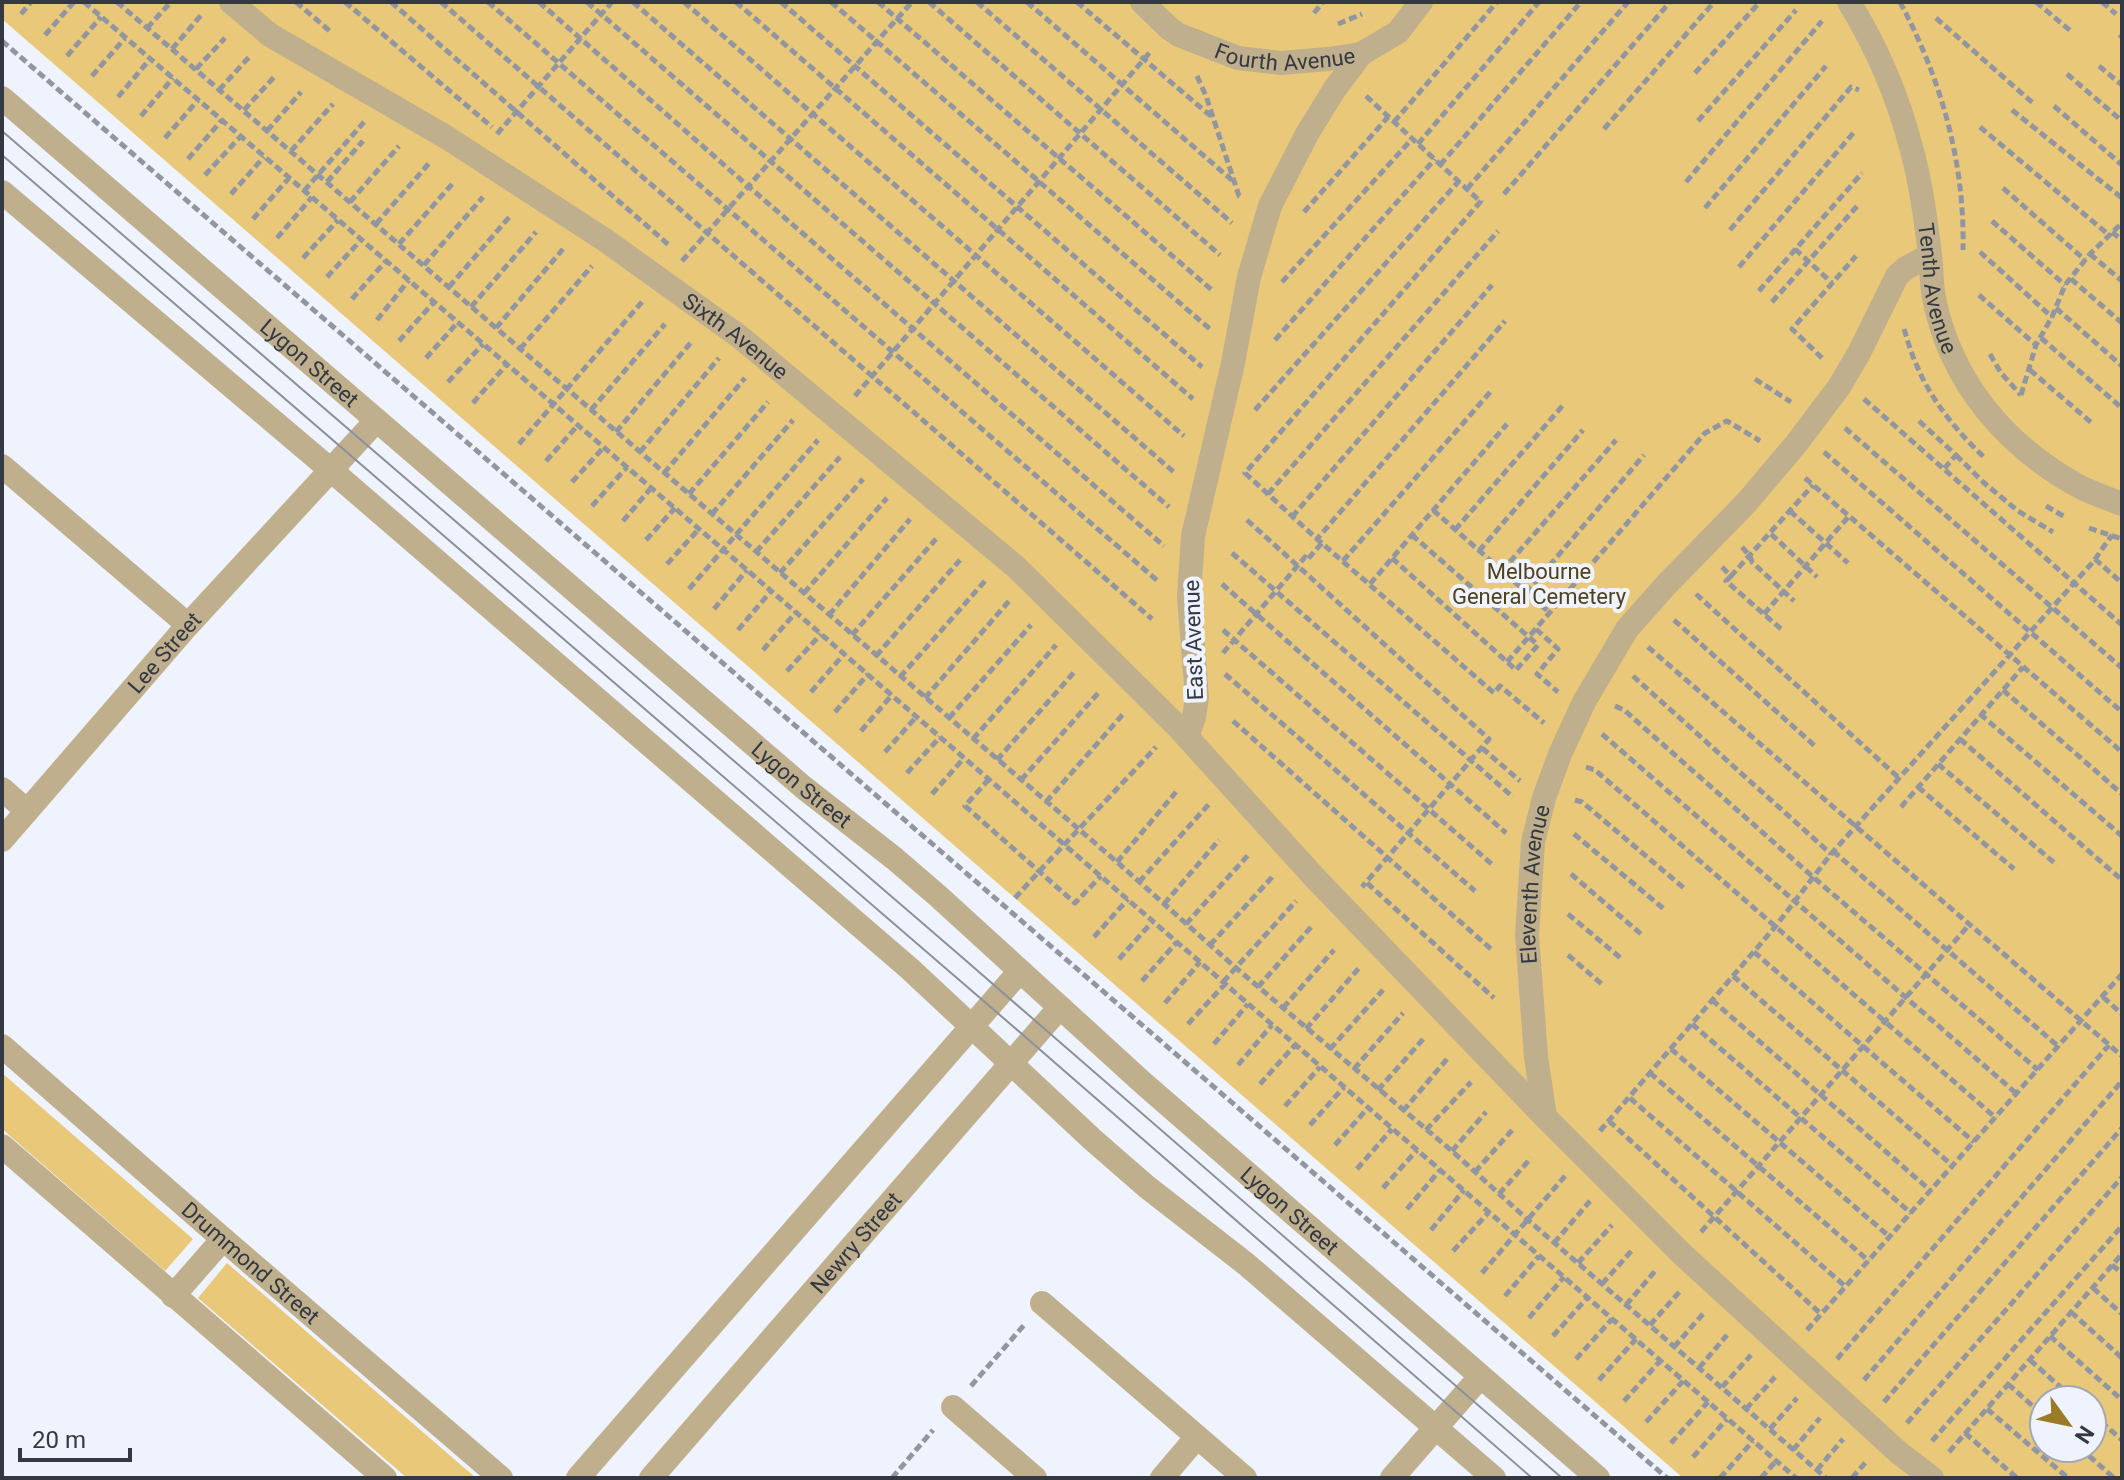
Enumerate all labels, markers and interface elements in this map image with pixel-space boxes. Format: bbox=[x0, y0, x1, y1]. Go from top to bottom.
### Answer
street label: Fourth Avenue bbox=[1211, 38, 1357, 76]
street label: Tenth Avenue bbox=[1913, 221, 1962, 357]
street label: Sixth Avenue bbox=[678, 288, 793, 385]
street label: Lygon Street bbox=[255, 314, 364, 412]
park label: Melbourne General Cemetery bbox=[1452, 559, 1627, 609]
street label: East Avenue bbox=[1179, 579, 1208, 701]
street label: Lee Street bbox=[123, 607, 206, 698]
street label: Lygon Street bbox=[747, 737, 856, 833]
street label: Eleventh Avenue bbox=[1515, 802, 1555, 965]
street label: Lygon Street bbox=[1235, 1162, 1343, 1260]
street label: Newry Street bbox=[805, 1187, 907, 1298]
street label: Drummond Street bbox=[177, 1197, 324, 1329]
north arrow bbox=[2028, 1384, 2108, 1464]
scale bar bbox=[20, 1412, 130, 1462]
text: N bbox=[2070, 1421, 2099, 1448]
text: 20 m bbox=[32, 1426, 86, 1454]

